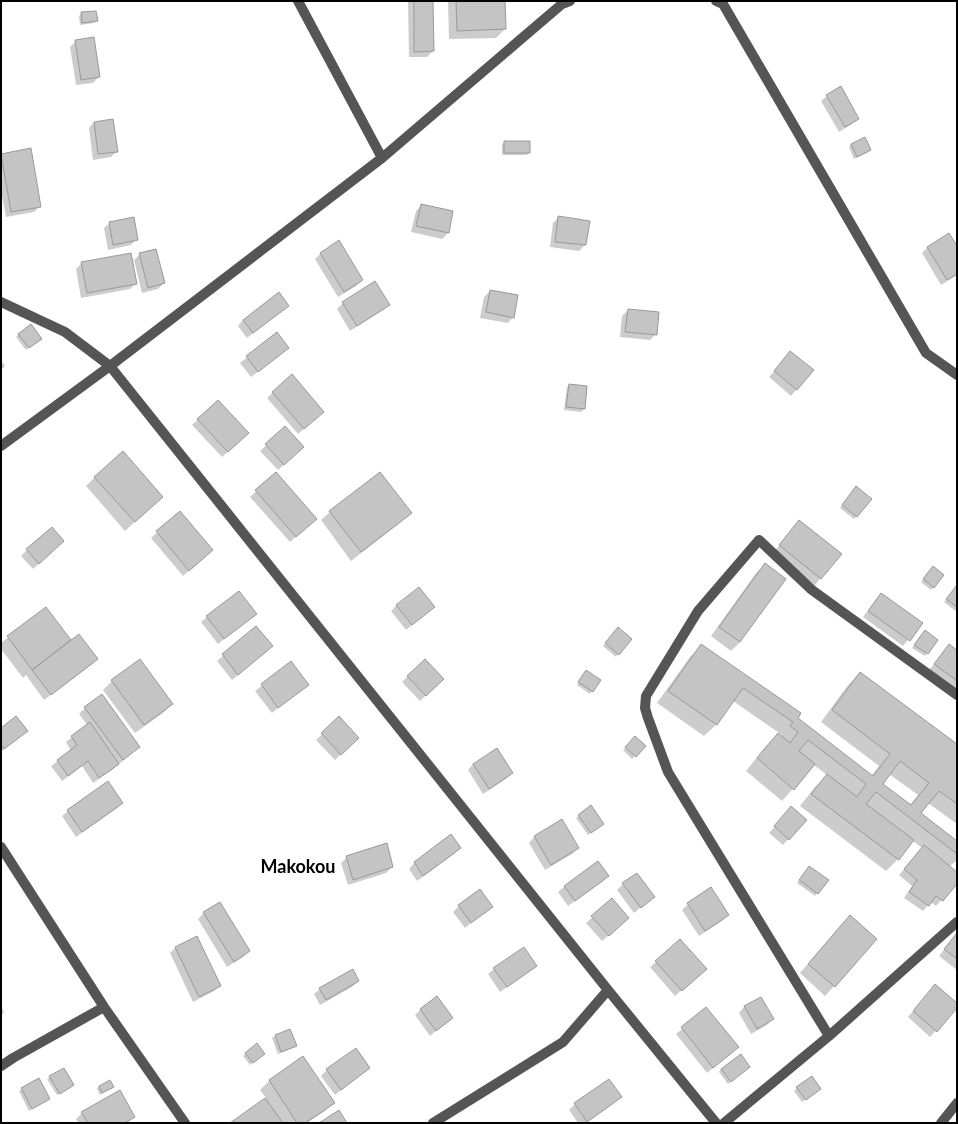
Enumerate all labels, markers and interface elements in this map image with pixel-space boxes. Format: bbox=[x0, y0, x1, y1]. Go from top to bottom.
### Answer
district label: Makokou bbox=[260, 855, 336, 877]

